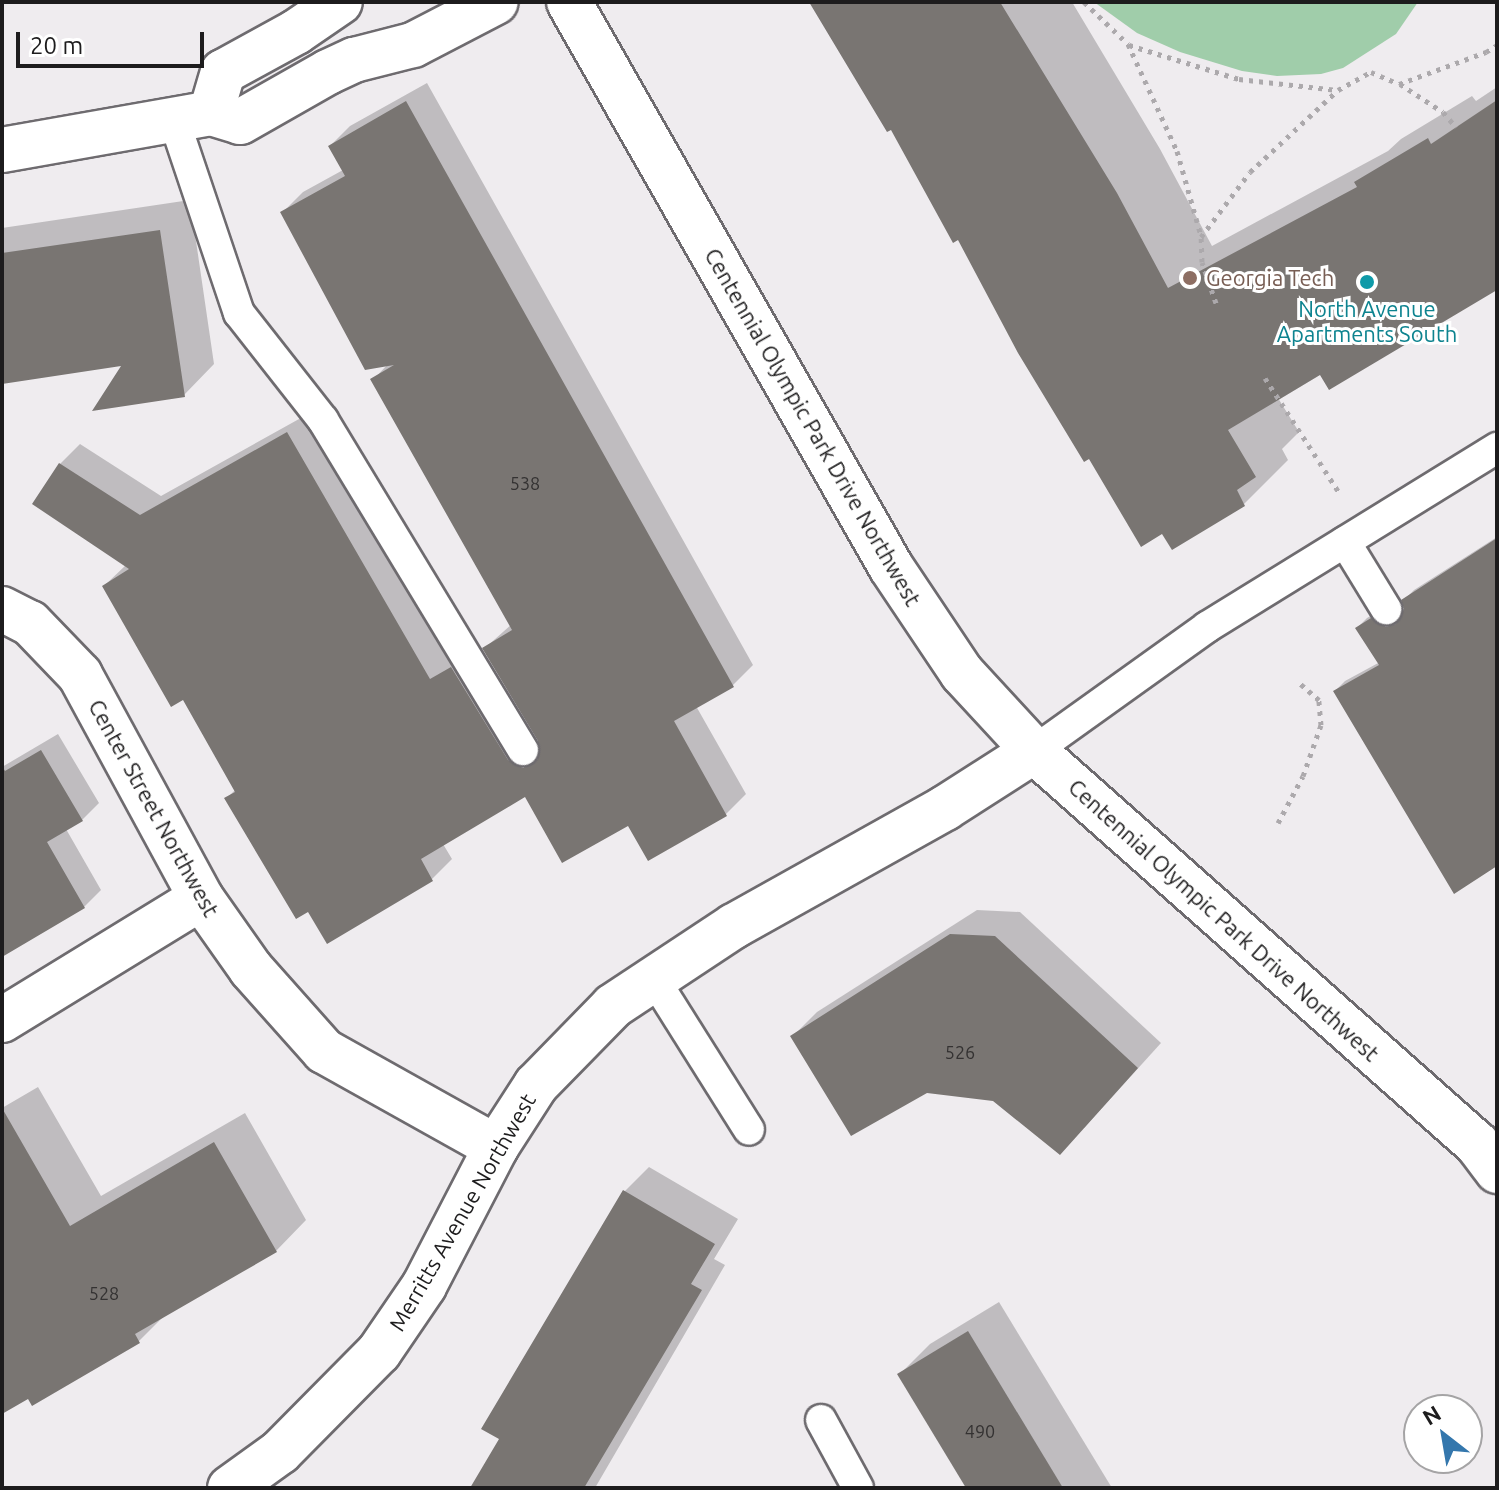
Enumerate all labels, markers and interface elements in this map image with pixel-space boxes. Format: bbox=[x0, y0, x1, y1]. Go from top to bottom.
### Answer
scale bar bbox=[20, 16, 208, 66]
text: 20 m bbox=[30, 32, 83, 59]
street label: Centennial Olympic Park Drive Northwest bbox=[699, 243, 927, 611]
place label: Georgia Tech bbox=[1206, 265, 1334, 291]
marker: Georgia Tech bbox=[1181, 269, 1199, 287]
marker: North Avenue Apartments South bbox=[1358, 273, 1376, 291]
place label: North Avenue Apartments South bbox=[1277, 295, 1457, 346]
house number: 538 bbox=[510, 472, 540, 494]
street label: Center Street Northwest bbox=[83, 695, 225, 921]
street label: Centennial Olympic Park Drive Northwest bbox=[1063, 773, 1385, 1067]
house number: 526 bbox=[945, 1041, 975, 1063]
street label: Merritts Avenue Northwest bbox=[383, 1089, 541, 1335]
house number: 528 bbox=[89, 1282, 119, 1304]
north arrow bbox=[1403, 1394, 1483, 1474]
text: N bbox=[1418, 1400, 1445, 1430]
house number: 490 bbox=[965, 1420, 995, 1442]

